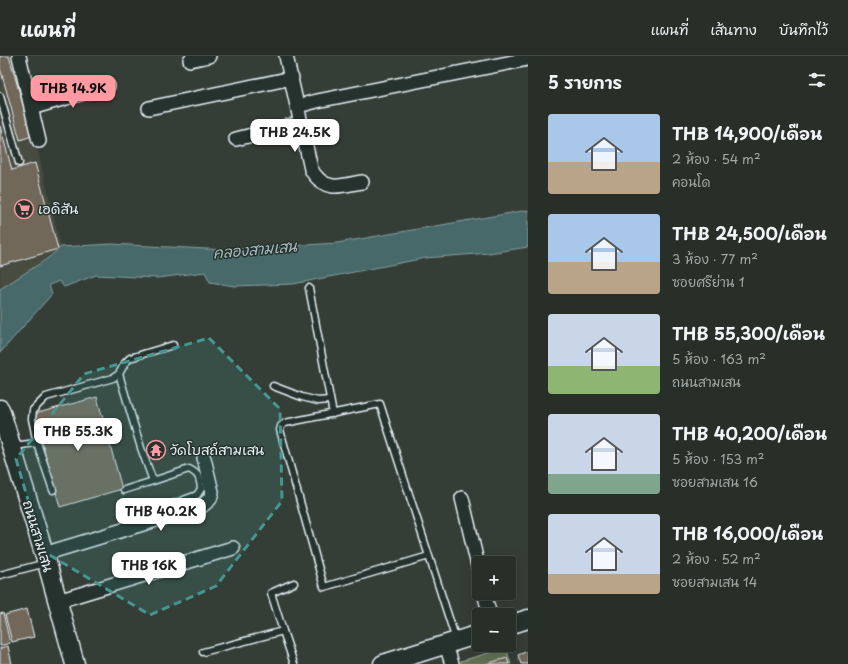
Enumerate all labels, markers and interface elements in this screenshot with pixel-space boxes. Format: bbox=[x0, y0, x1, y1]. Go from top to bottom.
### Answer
text: แผนที่ bbox=[20, 15, 76, 43]
text: แผนที่ bbox=[651, 19, 688, 40]
text: เส้นทาง bbox=[710, 19, 757, 40]
text: บันทึกไว้ bbox=[779, 19, 828, 40]
text: 5 รายการ bbox=[548, 69, 622, 95]
icon: filters bbox=[806, 69, 828, 91]
pin: THB 14.9K bbox=[27, 75, 119, 109]
text: THB 14.9K bbox=[40, 78, 106, 97]
pin: THB 24.5K bbox=[249, 119, 341, 153]
text: THB 14,900/เดือน bbox=[672, 120, 822, 146]
text: THB 24.5K bbox=[259, 122, 331, 141]
icon: home bbox=[580, 130, 628, 178]
text: 2 ห้อง · 54 m² bbox=[672, 149, 761, 168]
text: คอนโด bbox=[672, 172, 710, 191]
supermarket icon: เอดิสัน bbox=[13, 198, 35, 220]
place label: เอดิสัน bbox=[38, 198, 79, 219]
text: THB 24,500/เดือน bbox=[672, 220, 827, 246]
icon: home bbox=[580, 230, 628, 278]
water label: คลองสามเสน bbox=[212, 233, 299, 264]
text: 3 ห้อง · 77 m² bbox=[672, 249, 758, 268]
text: ซอยศรีย่าน 1 bbox=[672, 272, 745, 291]
text: THB 55,300/เดือน bbox=[672, 320, 825, 346]
icon: home bbox=[580, 330, 628, 378]
text: 5 ห้อง · 163 m² bbox=[672, 349, 766, 368]
text: ถนนสามเสน bbox=[672, 372, 741, 391]
pin: THB 55.3K bbox=[32, 418, 124, 452]
text: THB 40,200/เดือน bbox=[672, 420, 827, 446]
text: THB 55.3K bbox=[43, 421, 113, 440]
icon: home bbox=[580, 430, 628, 478]
temple icon: วัดโบสถ์สามเสน bbox=[145, 439, 167, 461]
place label: วัดโบสถ์สามเสน bbox=[170, 439, 265, 460]
text: 5 ห้อง · 153 m² bbox=[672, 449, 764, 468]
text: ซอยสามเสน 16 bbox=[672, 472, 758, 491]
street label: ถนนสามเสน bbox=[18, 497, 60, 575]
pin: THB 40.2K bbox=[115, 498, 207, 532]
text: THB 40.2K bbox=[125, 501, 197, 520]
text: THB 16,000/เดือน bbox=[672, 520, 823, 546]
icon: home bbox=[580, 530, 628, 578]
text: 2 ห้อง · 52 m² bbox=[672, 549, 761, 568]
pin: THB 16K bbox=[112, 552, 186, 586]
text: THB 16K bbox=[121, 555, 177, 574]
map controls bbox=[472, 556, 516, 652]
button: + bbox=[472, 556, 516, 600]
text: ซอยสามเสน 14 bbox=[672, 572, 757, 591]
button: − bbox=[472, 608, 516, 652]

